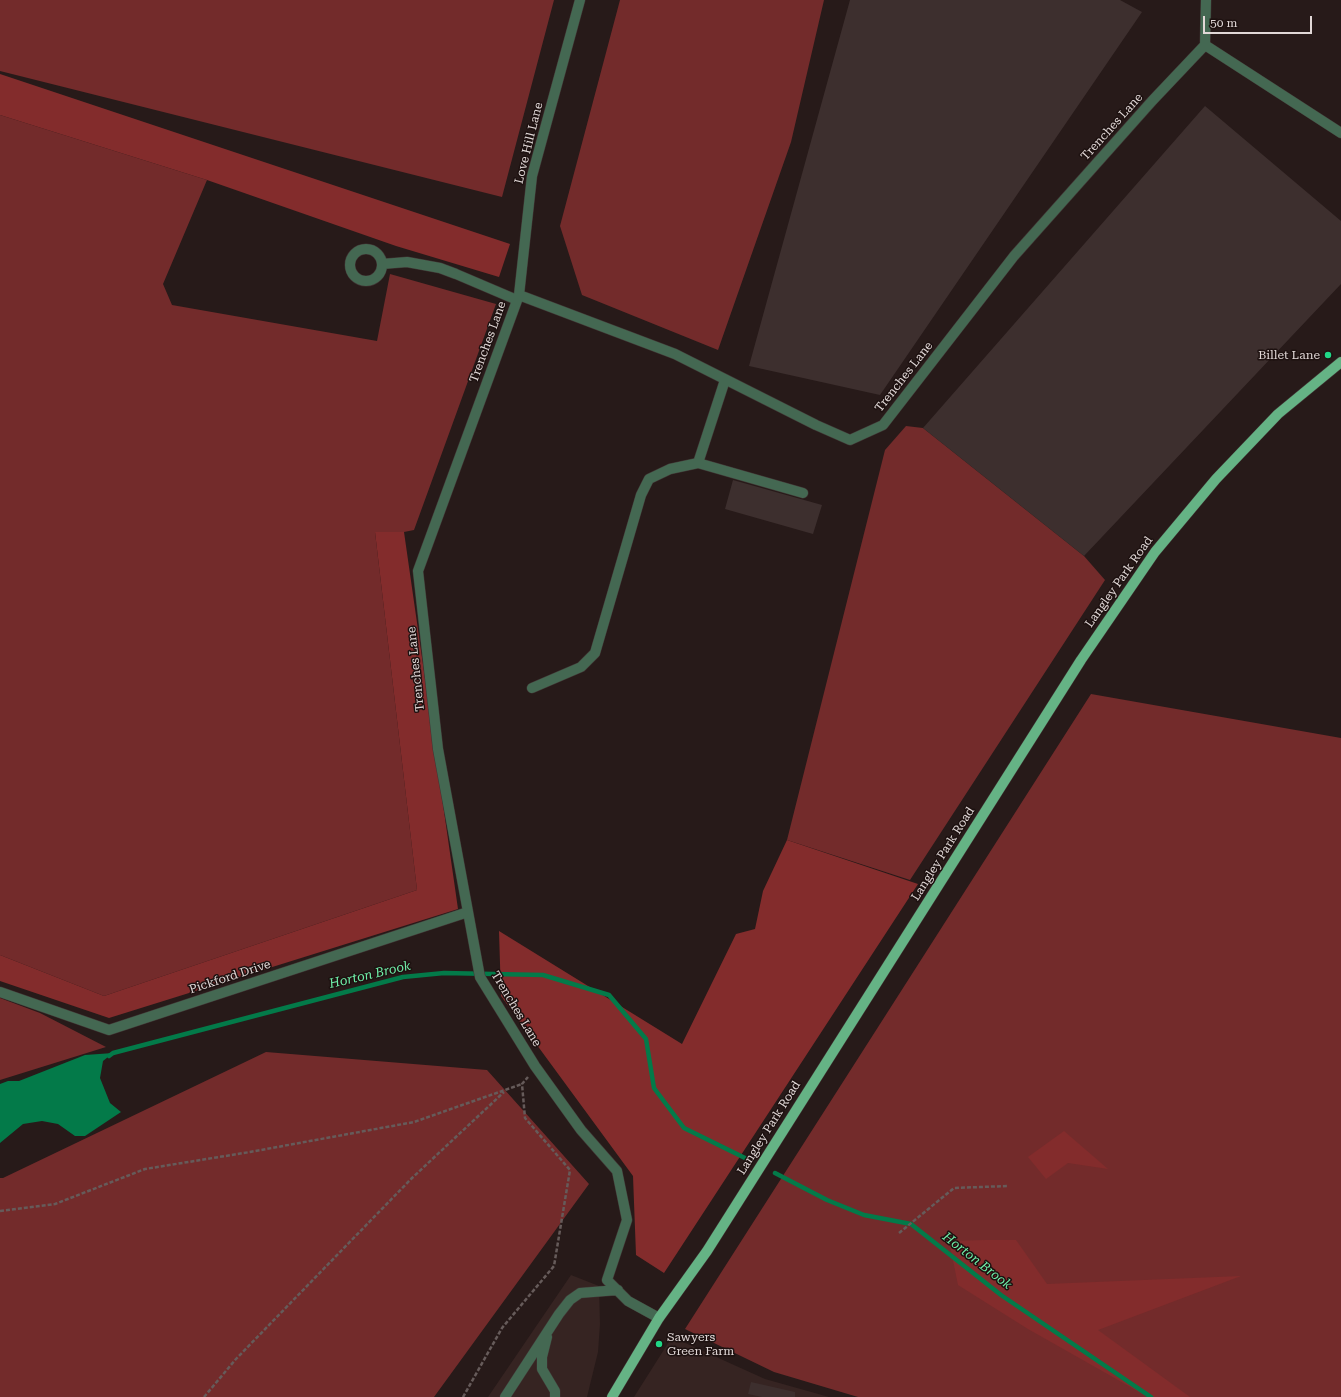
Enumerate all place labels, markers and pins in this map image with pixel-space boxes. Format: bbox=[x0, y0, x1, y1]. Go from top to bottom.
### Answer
place label: Billet Lane bbox=[1258, 348, 1320, 362]
marker: Billet Lane bbox=[1323, 350, 1333, 360]
place label: Sawyers Green Farm bbox=[667, 1330, 734, 1358]
marker: Sawyers Green Farm bbox=[654, 1339, 664, 1349]

